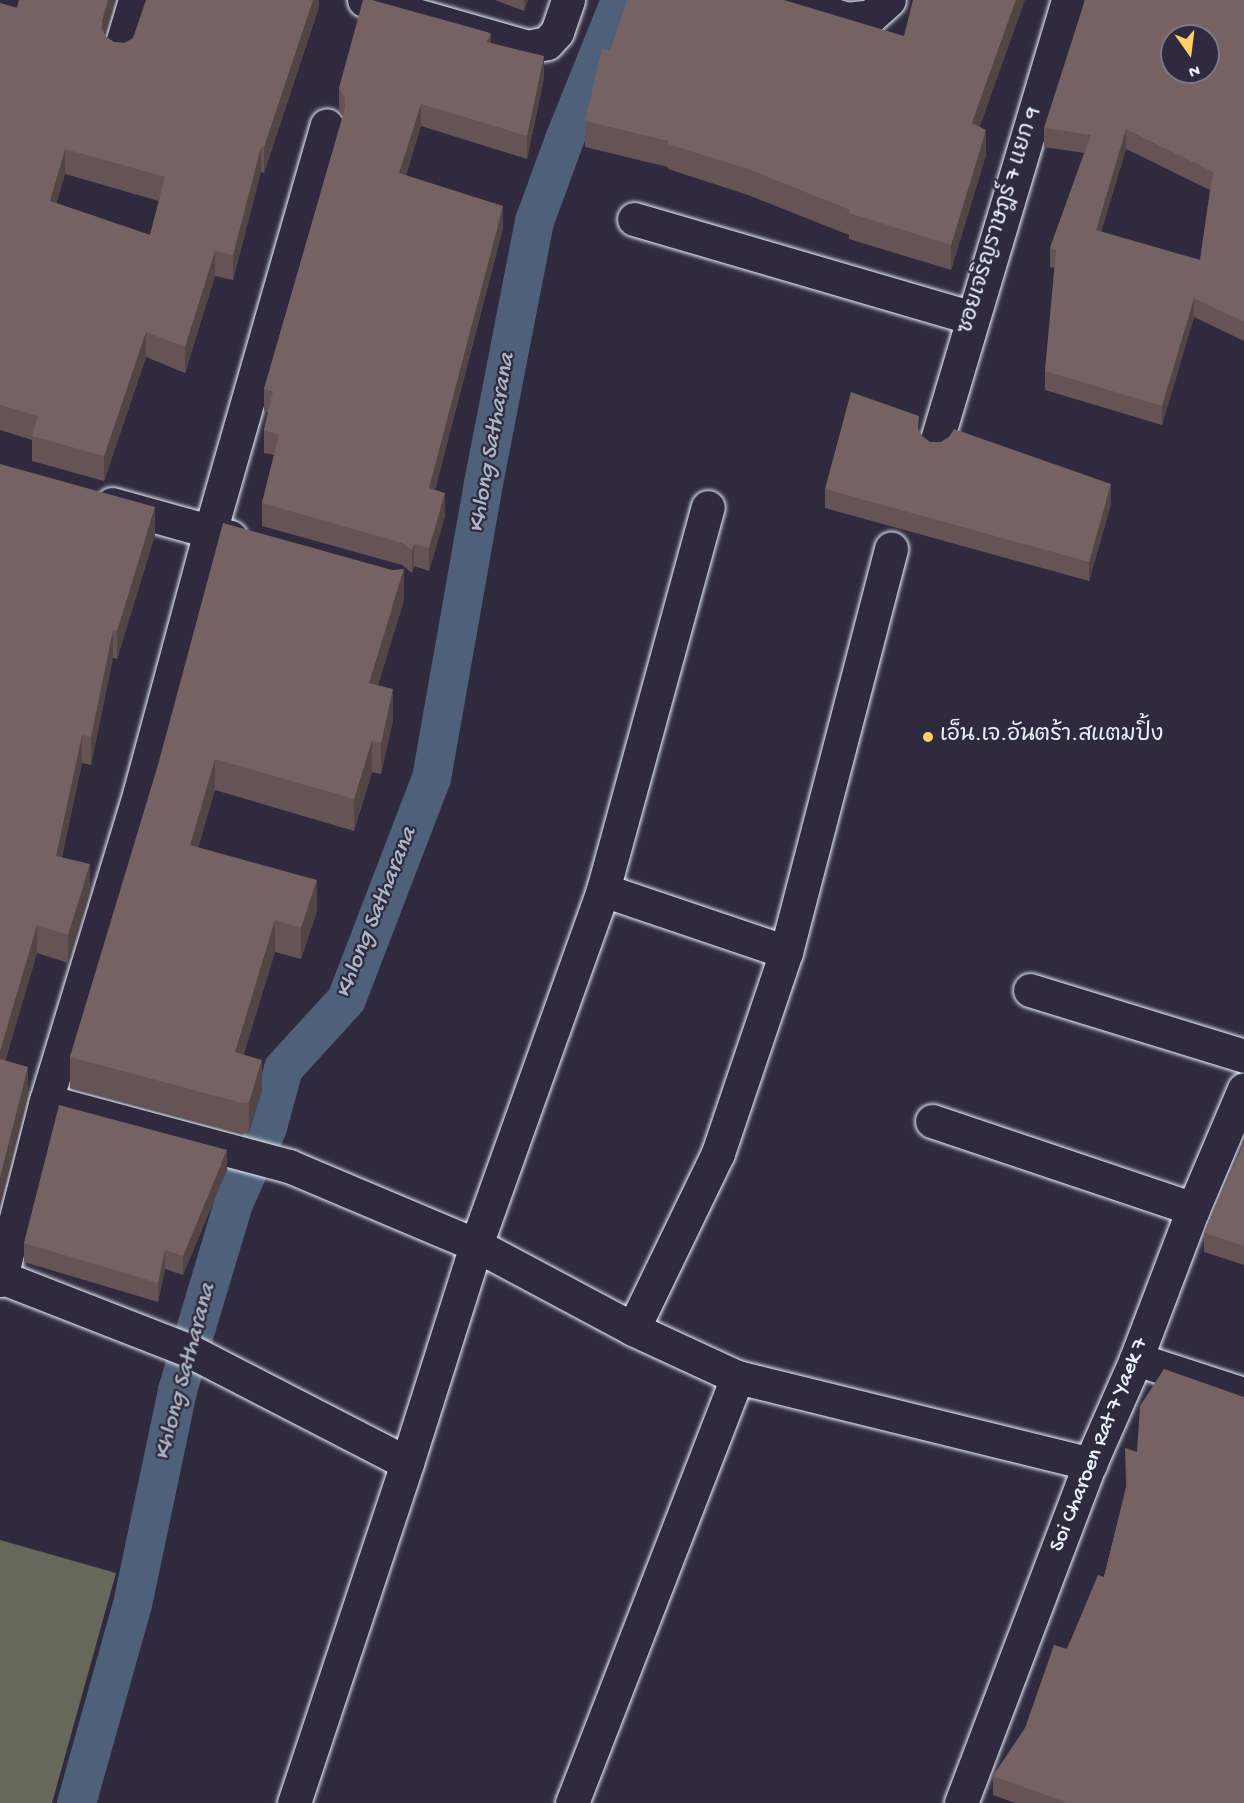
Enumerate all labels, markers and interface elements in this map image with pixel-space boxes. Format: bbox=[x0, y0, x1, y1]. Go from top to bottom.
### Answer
north arrow bbox=[1160, 24, 1220, 84]
text: N bbox=[1187, 60, 1201, 80]
street label: ซอยเจริญราษฎร์ 7 แยก 9 bbox=[954, 104, 1048, 338]
water label: Khlong Satharana bbox=[463, 351, 523, 535]
place label: เอ็น.เจ.อันตร้า.สแตมปิ้ง bbox=[940, 724, 1163, 750]
marker: เอ็น.เจ.อันตร้า.สแตมปิ้ง bbox=[921, 730, 935, 744]
water label: Khlong Satharana bbox=[330, 823, 424, 1003]
water label: Khlong Satharana bbox=[149, 1281, 223, 1463]
street label: Soi Charoen Rat 7 Yaek 7 bbox=[1045, 1334, 1155, 1556]

